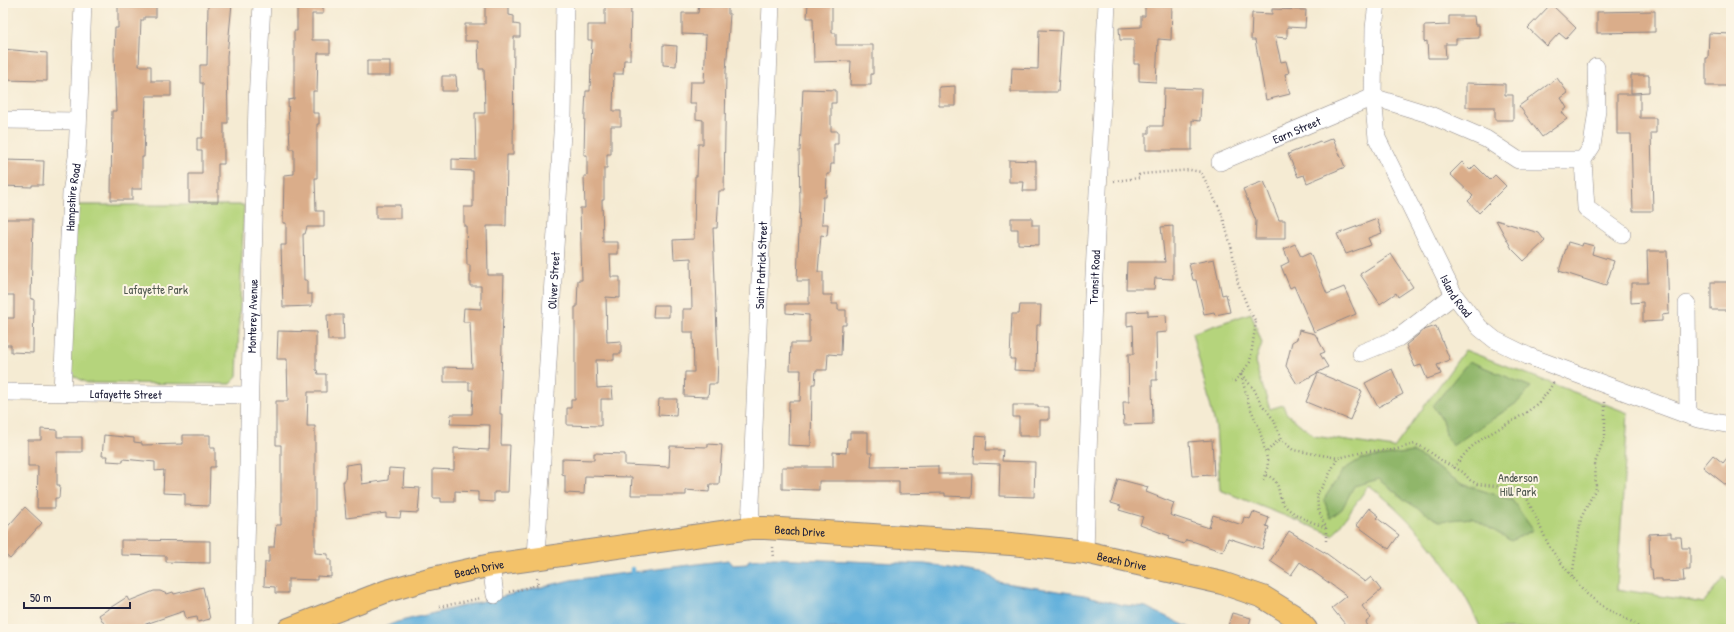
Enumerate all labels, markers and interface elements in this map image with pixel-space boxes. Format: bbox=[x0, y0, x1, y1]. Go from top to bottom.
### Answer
street label: Earn Street bbox=[1270, 111, 1324, 147]
street label: Hampshire Road bbox=[61, 162, 84, 232]
street label: Saint Patrick Street bbox=[750, 220, 771, 309]
street label: Transit Road bbox=[1084, 249, 1104, 305]
street label: Oliver Street bbox=[543, 250, 563, 310]
street label: Island Road bbox=[1437, 271, 1477, 321]
street label: Monterey Avenue bbox=[242, 279, 261, 353]
park label: Lafayette Park bbox=[124, 281, 188, 298]
street label: Lafayette Street bbox=[90, 385, 163, 402]
park label: Anderson Hill Park bbox=[1498, 469, 1538, 500]
street label: Beach Drive bbox=[774, 520, 826, 540]
street label: Beach Drive bbox=[1096, 547, 1149, 574]
street label: Beach Drive bbox=[452, 555, 505, 582]
scale bar bbox=[24, 584, 130, 610]
text: 50 m bbox=[30, 589, 51, 606]

